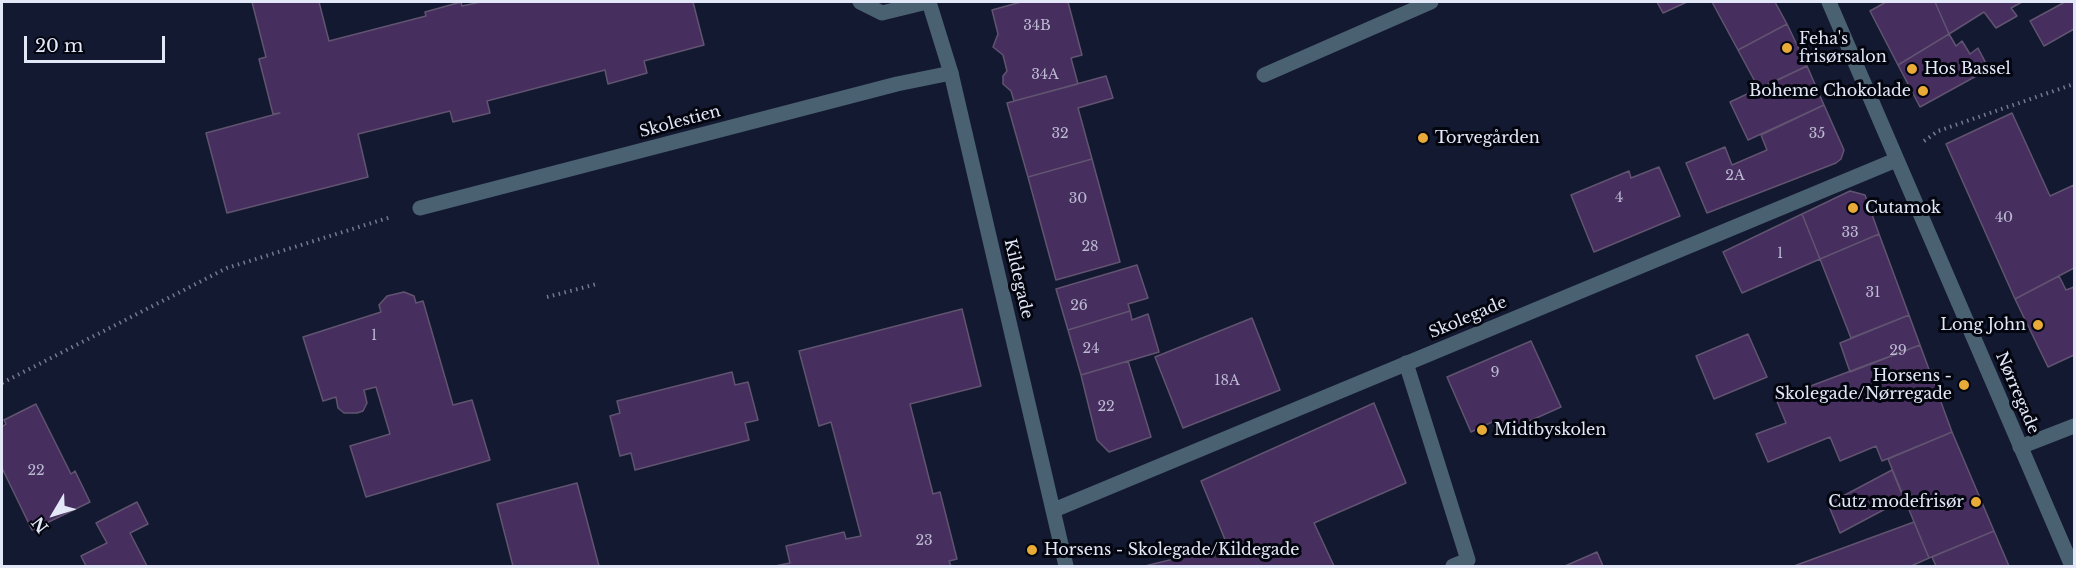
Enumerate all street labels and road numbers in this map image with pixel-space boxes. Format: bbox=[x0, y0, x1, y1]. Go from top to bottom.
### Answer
street label: Skolestien bbox=[637, 102, 723, 142]
street label: Kildegade bbox=[999, 237, 1037, 321]
street label: Skolegade bbox=[1426, 293, 1510, 343]
street label: Nørregade bbox=[1991, 349, 2043, 437]

